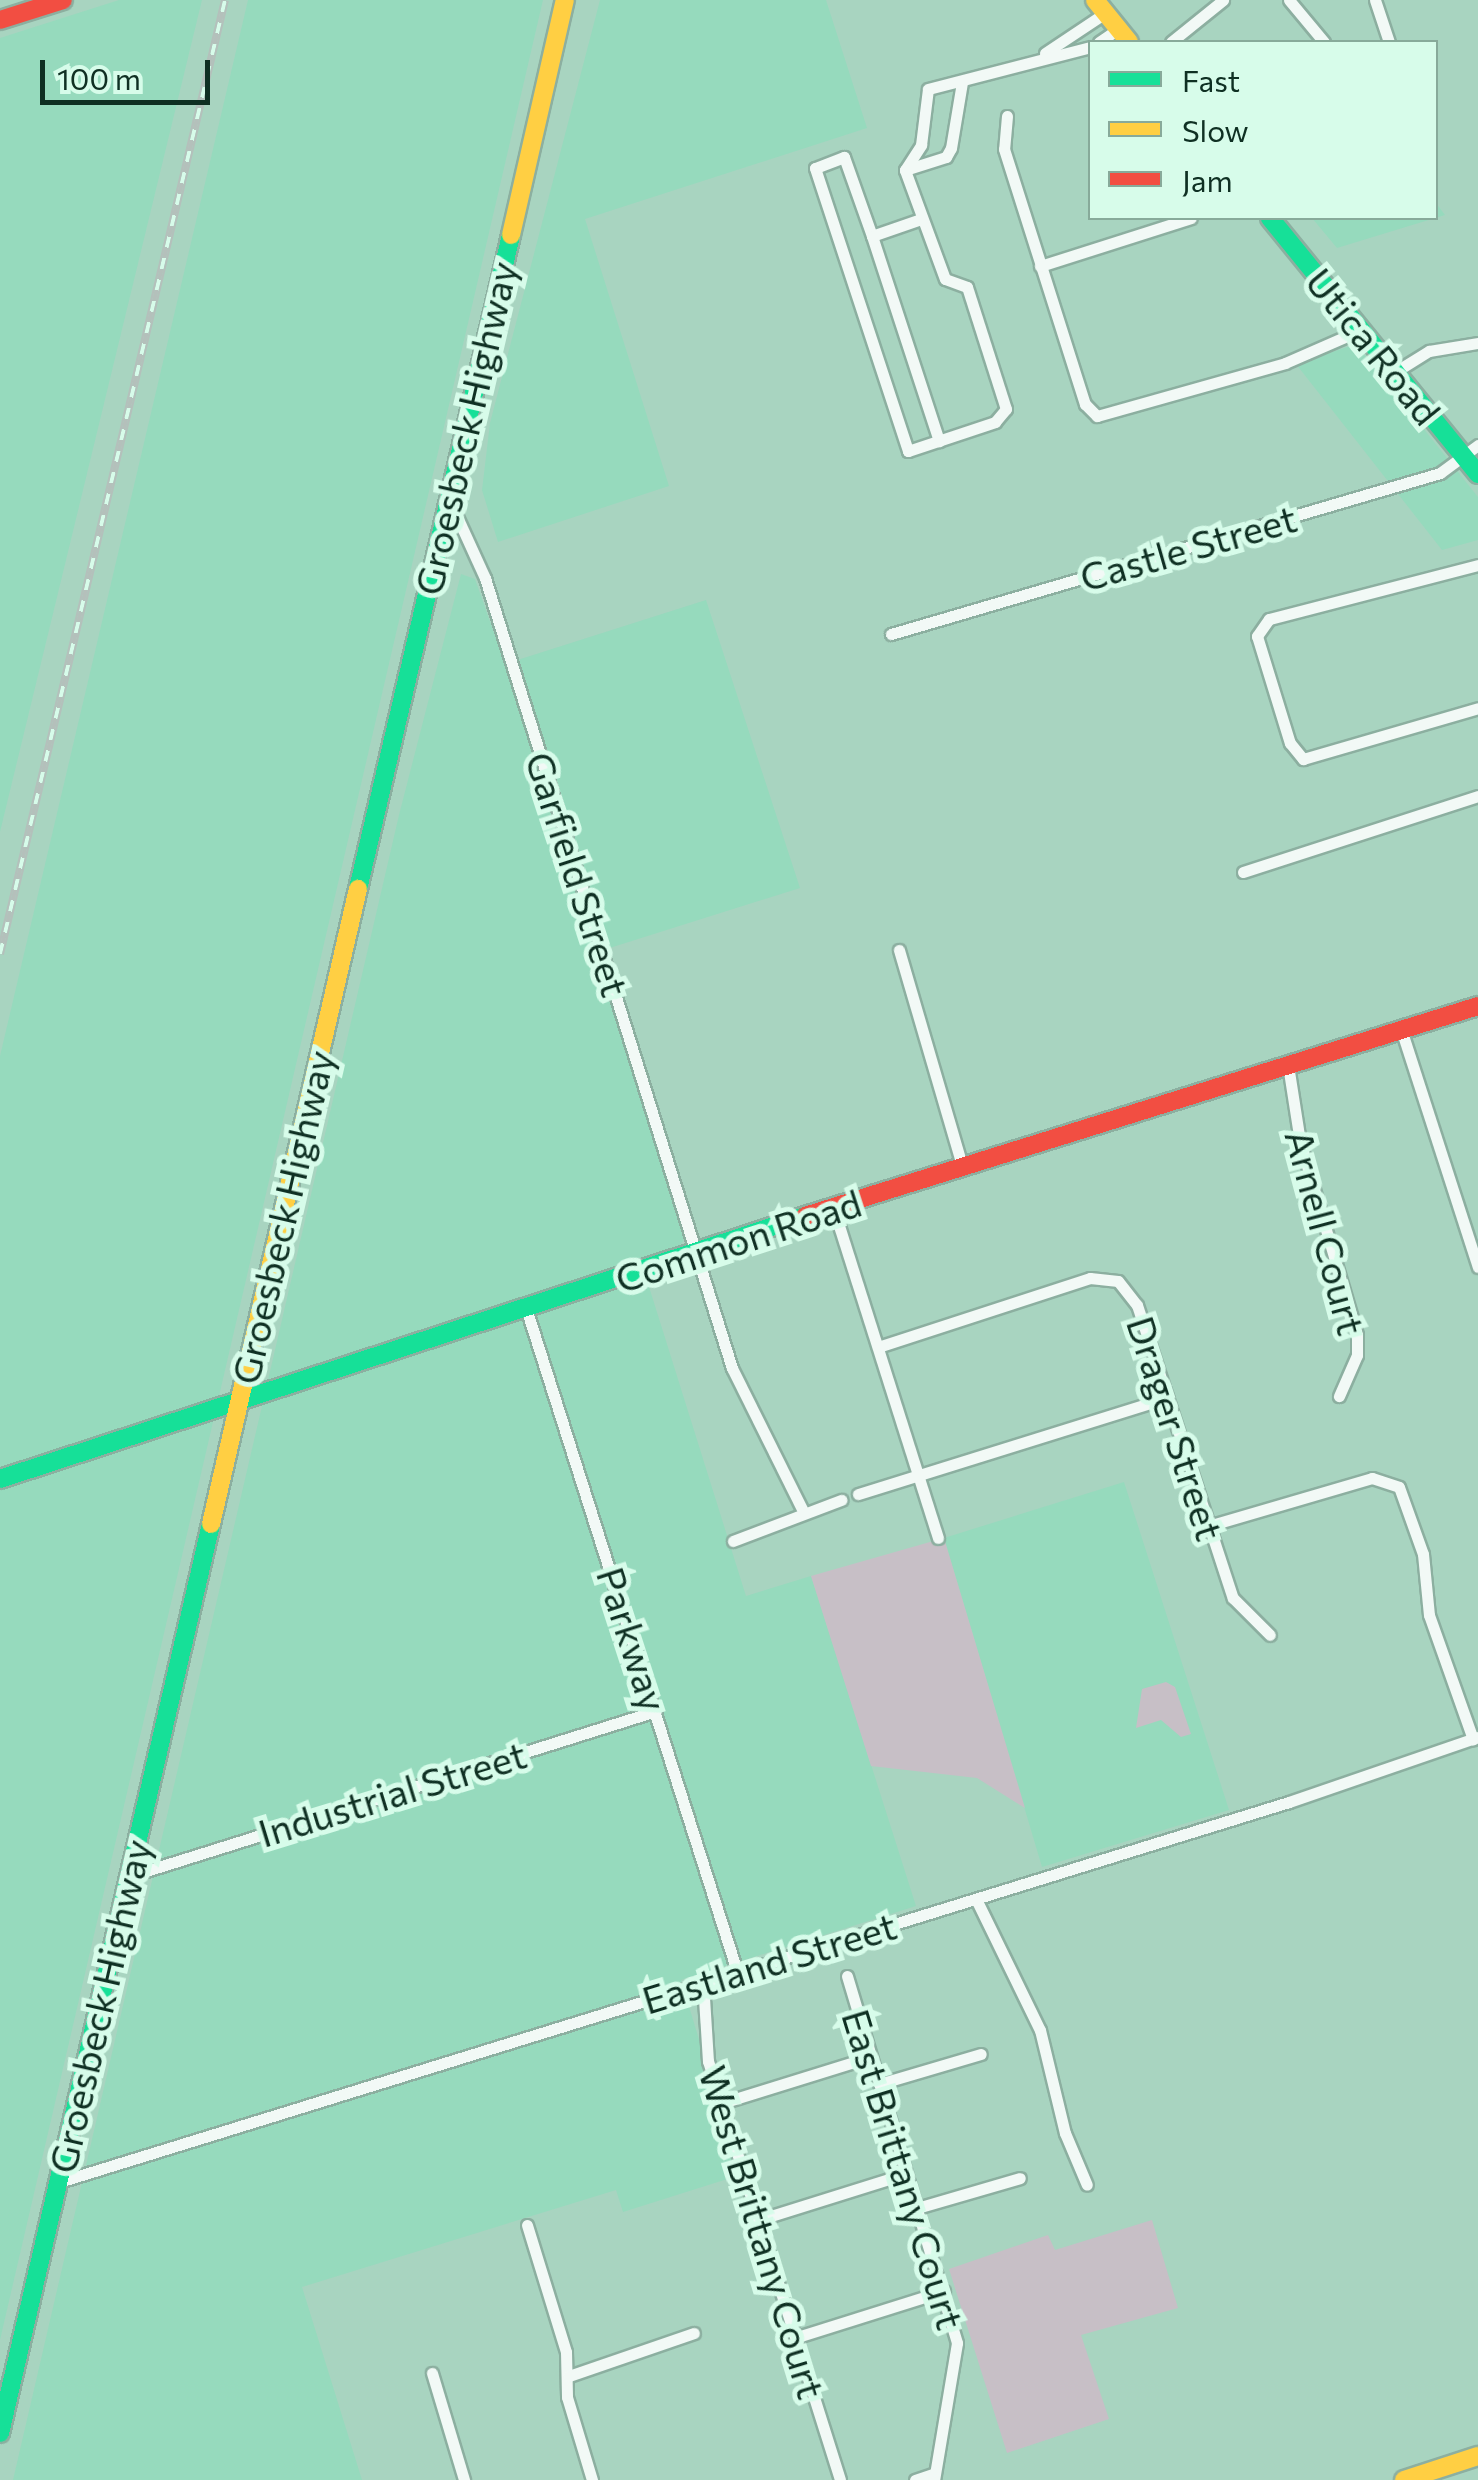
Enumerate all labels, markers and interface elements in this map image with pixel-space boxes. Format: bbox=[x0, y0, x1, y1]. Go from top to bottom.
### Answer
scale bar bbox=[45, 40, 215, 102]
legend bbox=[1088, 40, 1438, 220]
text: 100 m bbox=[57, 59, 141, 96]
text: Fast bbox=[1182, 61, 1240, 98]
text: Slow bbox=[1182, 111, 1249, 148]
text: Jam bbox=[1182, 161, 1233, 198]
street label: Groesbeck Highway bbox=[404, 257, 526, 599]
street label: Utica Road bbox=[1297, 259, 1451, 433]
street label: Castle Street bbox=[1075, 494, 1301, 600]
street label: Garfield Street bbox=[517, 746, 639, 1002]
street label: Groesbeck Highway bbox=[221, 1046, 343, 1388]
street label: Arnell Court bbox=[1277, 1124, 1375, 1340]
street label: Common Road bbox=[609, 1179, 867, 1301]
street label: Drager Street bbox=[1118, 1310, 1234, 1546]
street label: Parkway bbox=[588, 1561, 678, 1717]
street label: Industrial Street bbox=[253, 1731, 531, 1855]
street label: Groesbeck Highway bbox=[38, 1835, 160, 2177]
street label: Eastland Street bbox=[637, 1902, 901, 2022]
street label: East Brittany Court bbox=[834, 2004, 974, 2334]
street label: West Brittany Court bbox=[691, 2060, 835, 2404]

